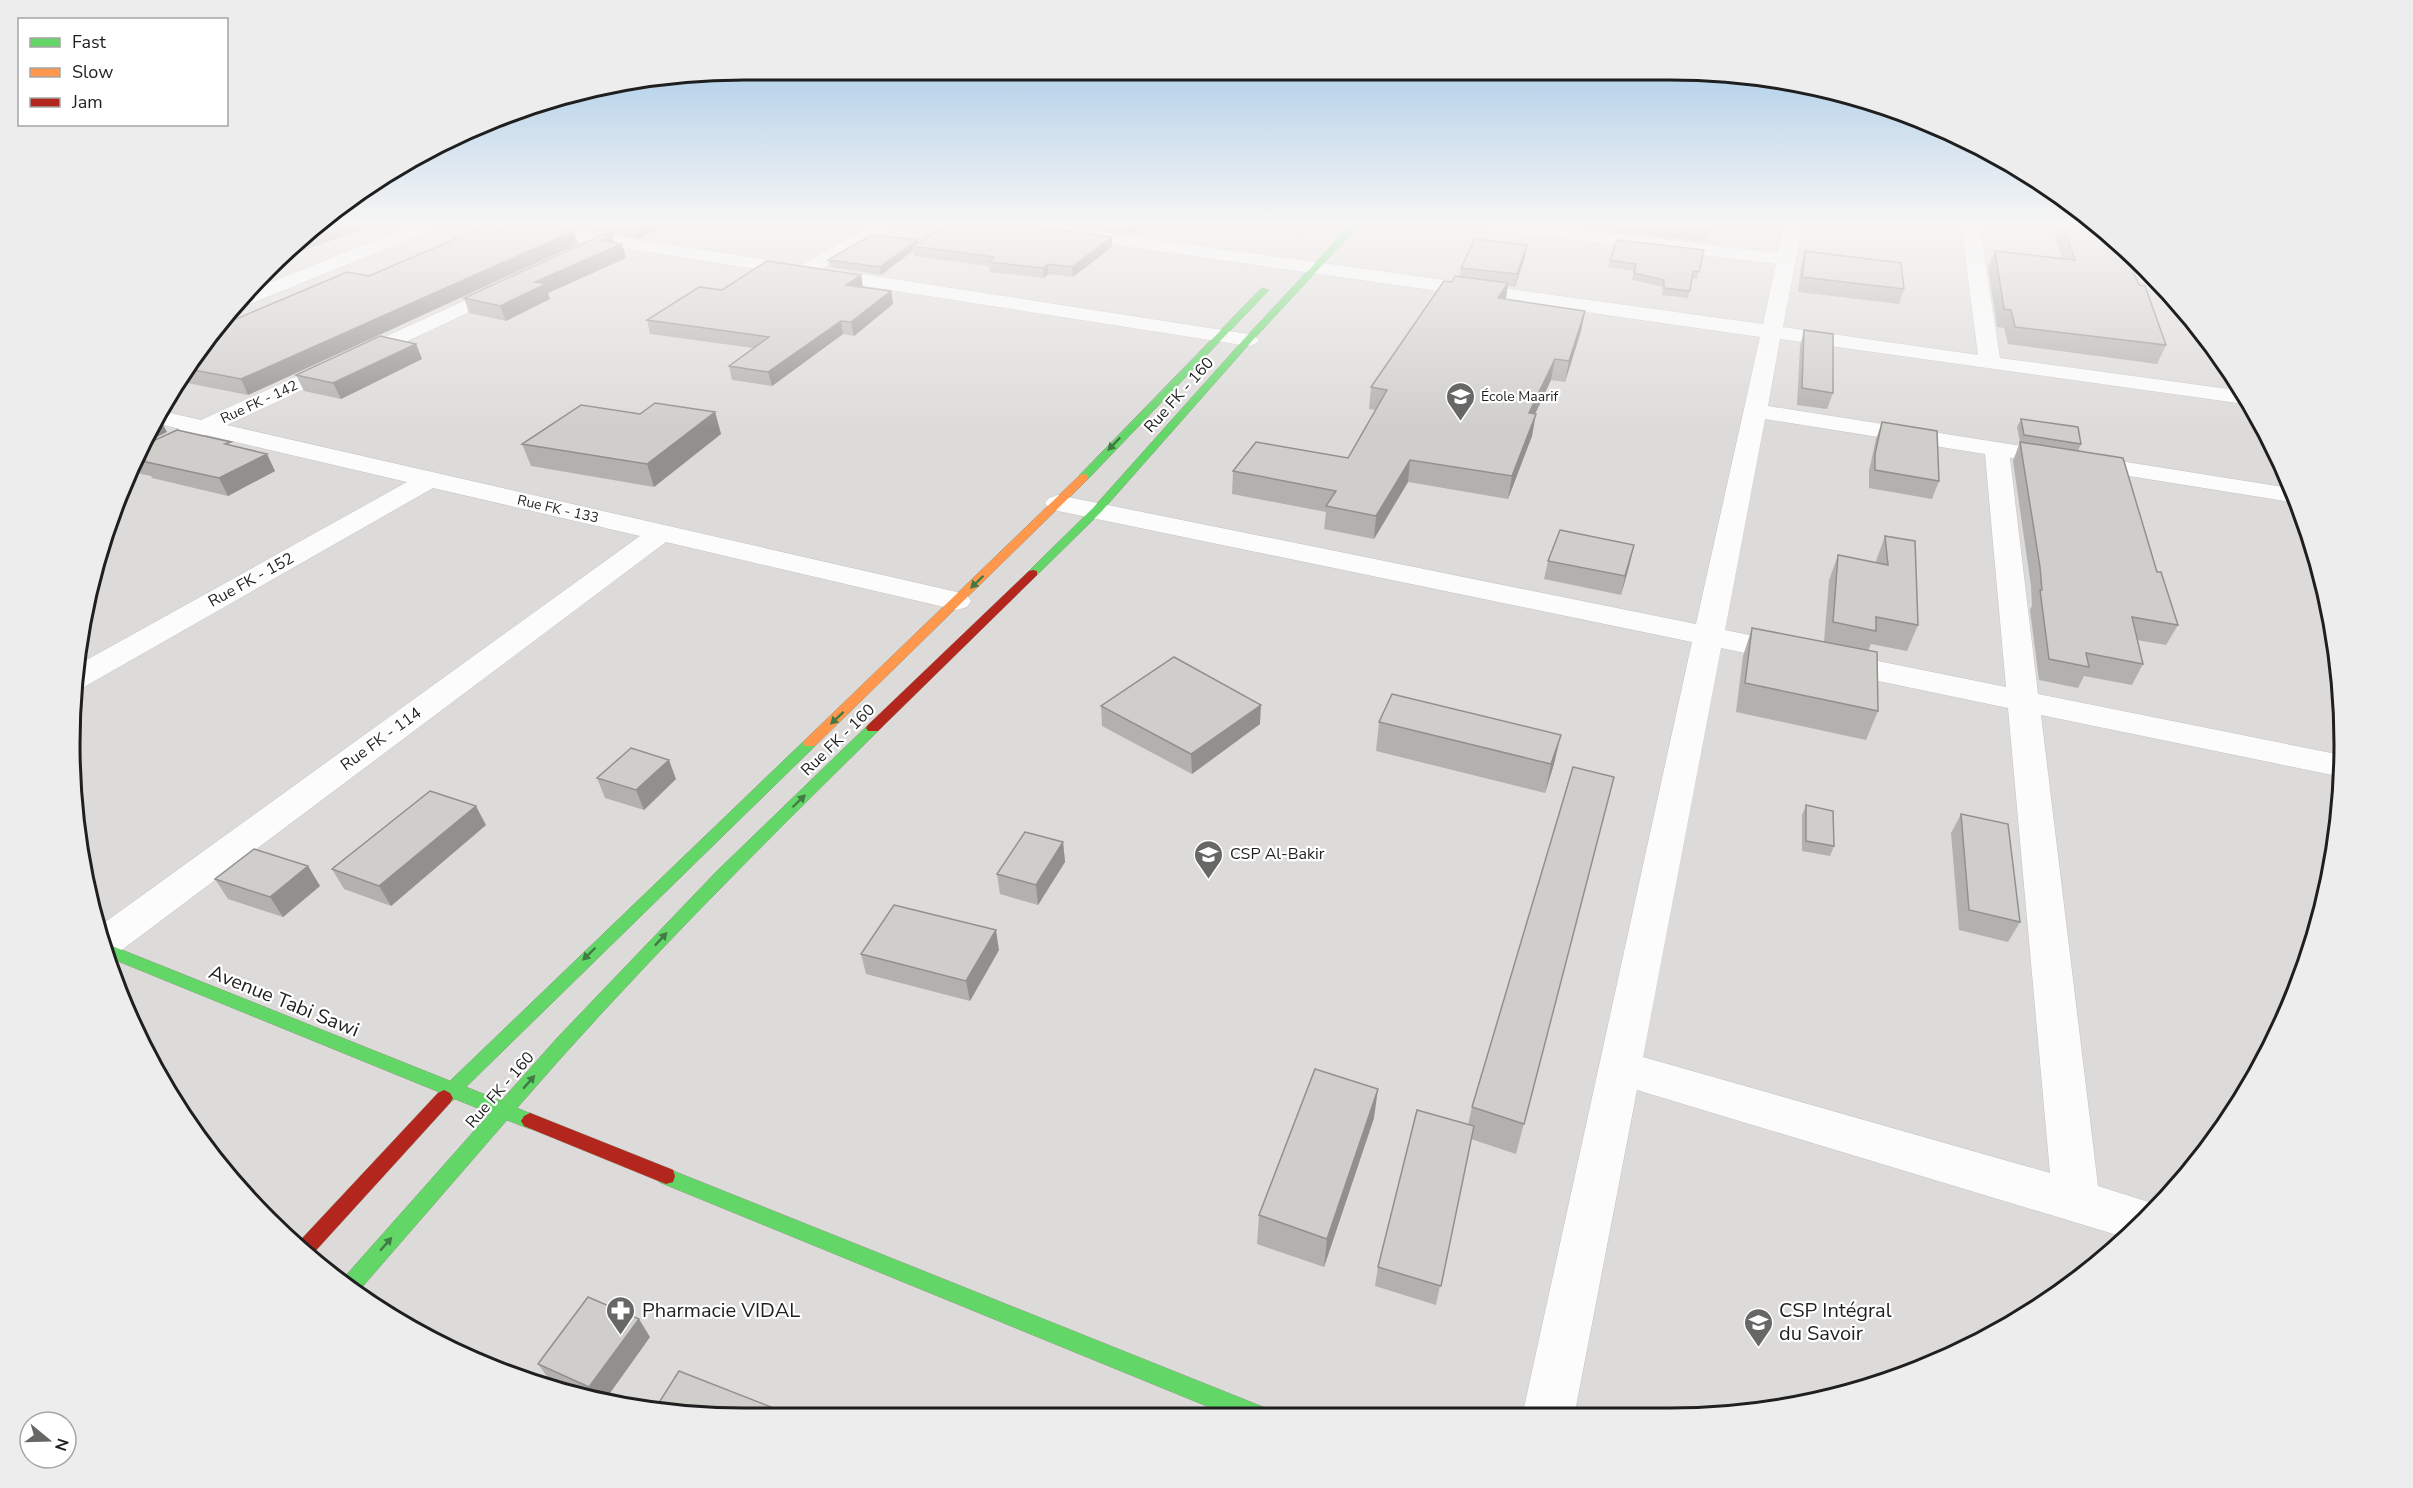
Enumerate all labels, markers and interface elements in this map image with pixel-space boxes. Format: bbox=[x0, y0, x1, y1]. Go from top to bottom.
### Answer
legend bbox=[18, 18, 228, 126]
text: Fast bbox=[72, 30, 107, 54]
text: Slow bbox=[72, 60, 113, 84]
text: Jam bbox=[71, 90, 103, 114]
street label: Rue FK - 160 bbox=[1139, 352, 1219, 438]
street label: Rue FK - 142 bbox=[217, 376, 301, 428]
school or university icon: École Maarif bbox=[1444, 380, 1476, 422]
place label: École Maarif bbox=[1481, 387, 1558, 406]
one-way arrow bbox=[1108, 437, 1122, 451]
street label: Rue FK - 133 bbox=[515, 490, 601, 528]
street label: Rue FK - 152 bbox=[204, 547, 298, 613]
one-way arrow bbox=[970, 575, 984, 589]
street label: Rue FK - 160 bbox=[796, 699, 880, 781]
street label: Rue FK - 114 bbox=[336, 702, 426, 776]
one-way arrow bbox=[830, 711, 845, 724]
one-way arrow bbox=[792, 794, 806, 808]
school or university icon: CSP Al-Bakir bbox=[1193, 838, 1225, 880]
place label: CSP Al-Bakir bbox=[1230, 843, 1325, 865]
one-way arrow bbox=[654, 932, 668, 946]
one-way arrow bbox=[583, 947, 597, 961]
street label: Avenue Tabi Sawi bbox=[205, 959, 363, 1043]
street label: Rue FK - 160 bbox=[461, 1047, 539, 1133]
one-way arrow bbox=[522, 1075, 535, 1090]
one-way arrow bbox=[379, 1237, 392, 1252]
pharmacy icon: Pharmacie VIDAL bbox=[605, 1294, 637, 1336]
place label: Pharmacie VIDAL bbox=[642, 1297, 800, 1324]
place label: CSP Intégral du Savoir bbox=[1779, 1297, 1892, 1347]
school or university icon: CSP Intégral du Savoir bbox=[1742, 1306, 1774, 1348]
north arrow bbox=[18, 1410, 78, 1470]
text: N bbox=[49, 1435, 74, 1454]

